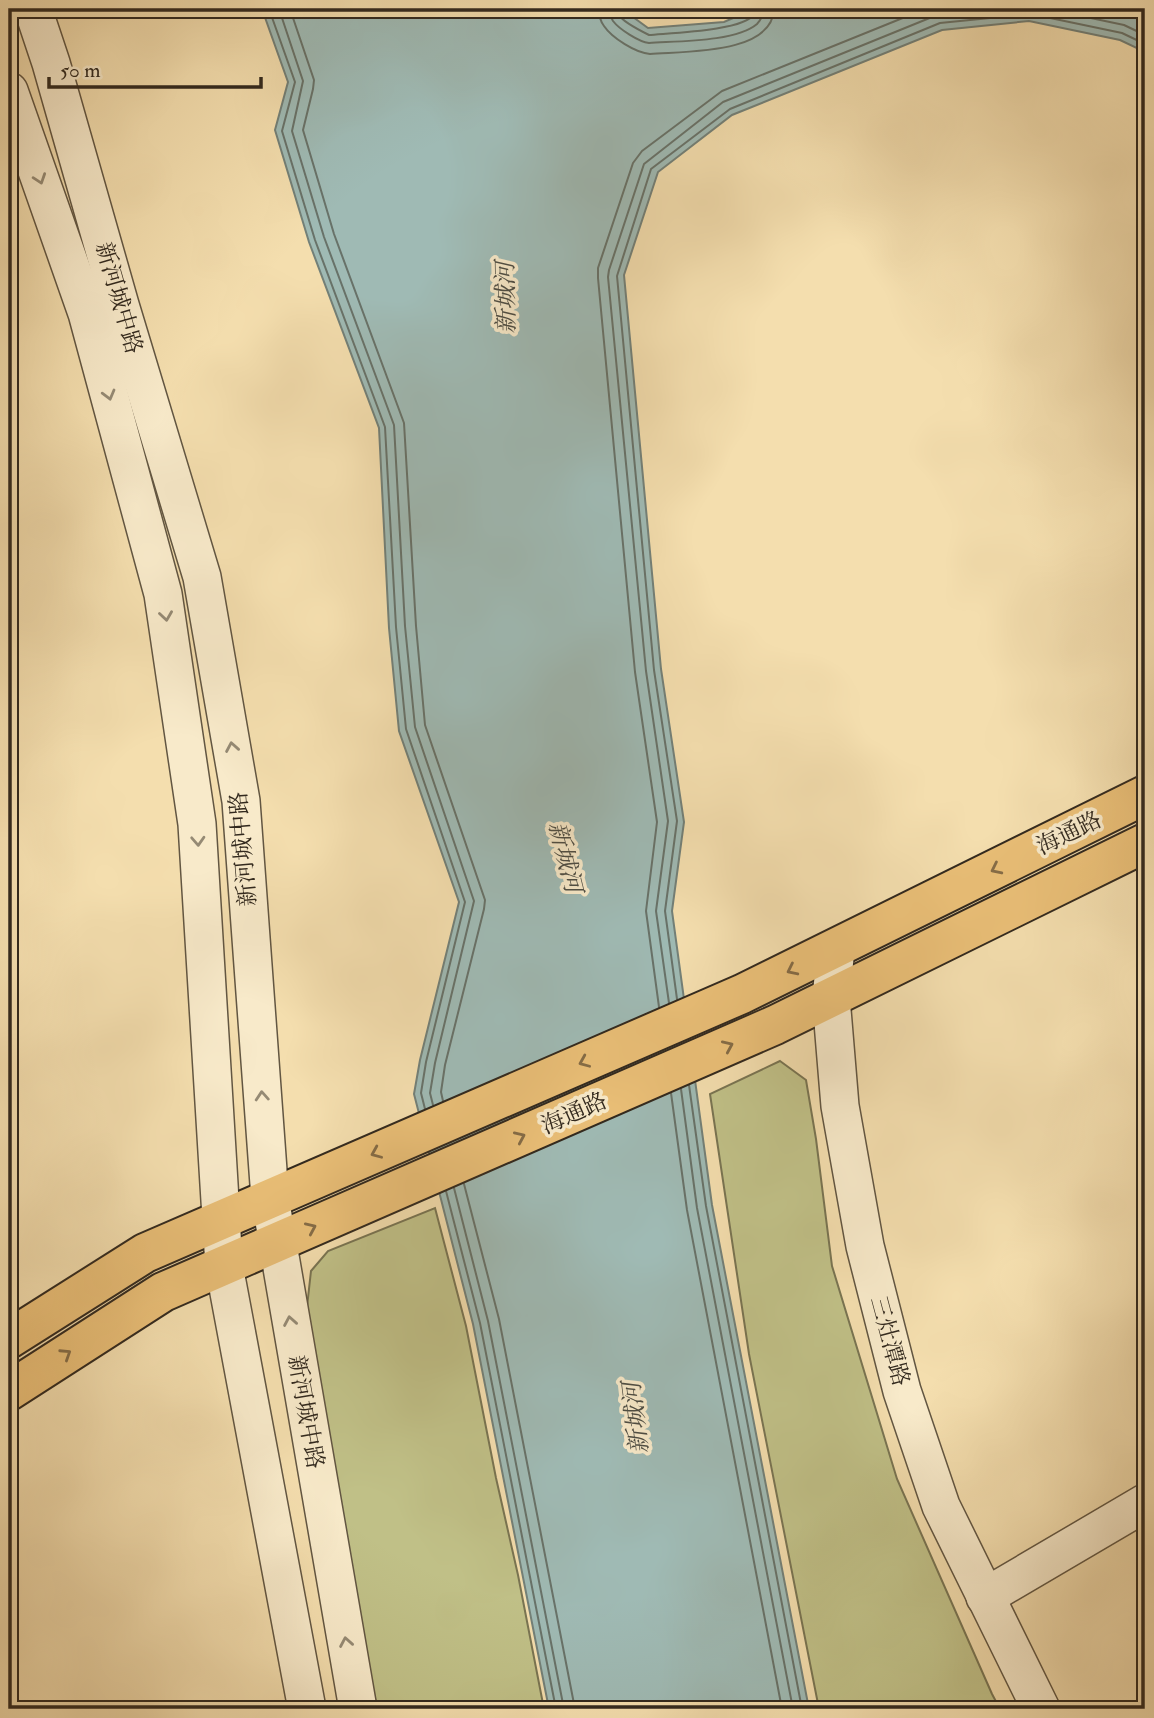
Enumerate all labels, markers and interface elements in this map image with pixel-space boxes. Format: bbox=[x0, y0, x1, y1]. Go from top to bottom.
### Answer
scale bar bbox=[49, 46, 261, 90]
text: 50 m bbox=[60, 57, 101, 84]
one-way arrow bbox=[32, 172, 46, 185]
street label: 新河城中路 bbox=[89, 239, 149, 357]
water label: 新城河 bbox=[490, 258, 522, 334]
one-way arrow bbox=[101, 389, 115, 401]
one-way arrow bbox=[158, 610, 173, 621]
one-way arrow bbox=[225, 741, 240, 753]
street label: 新河城中路 bbox=[224, 790, 262, 908]
street label: 海通路 bbox=[1032, 805, 1106, 861]
water label: 新城河 bbox=[541, 818, 590, 900]
one-way arrow bbox=[190, 835, 205, 846]
one-way arrow bbox=[991, 861, 1003, 875]
one-way arrow bbox=[787, 961, 799, 975]
one-way arrow bbox=[721, 1040, 733, 1054]
one-way arrow bbox=[579, 1054, 591, 1068]
street label: 海通路 bbox=[537, 1086, 611, 1140]
one-way arrow bbox=[255, 1090, 270, 1101]
one-way arrow bbox=[513, 1131, 525, 1145]
one-way arrow bbox=[370, 1144, 382, 1158]
one-way arrow bbox=[304, 1222, 316, 1236]
street label: 三灶潭路 bbox=[864, 1293, 916, 1389]
one-way arrow bbox=[283, 1315, 298, 1327]
one-way arrow bbox=[59, 1350, 72, 1363]
street label: 新河城中路 bbox=[282, 1353, 330, 1471]
water label: 新城河 bbox=[616, 1376, 656, 1456]
one-way arrow bbox=[339, 1636, 354, 1648]

